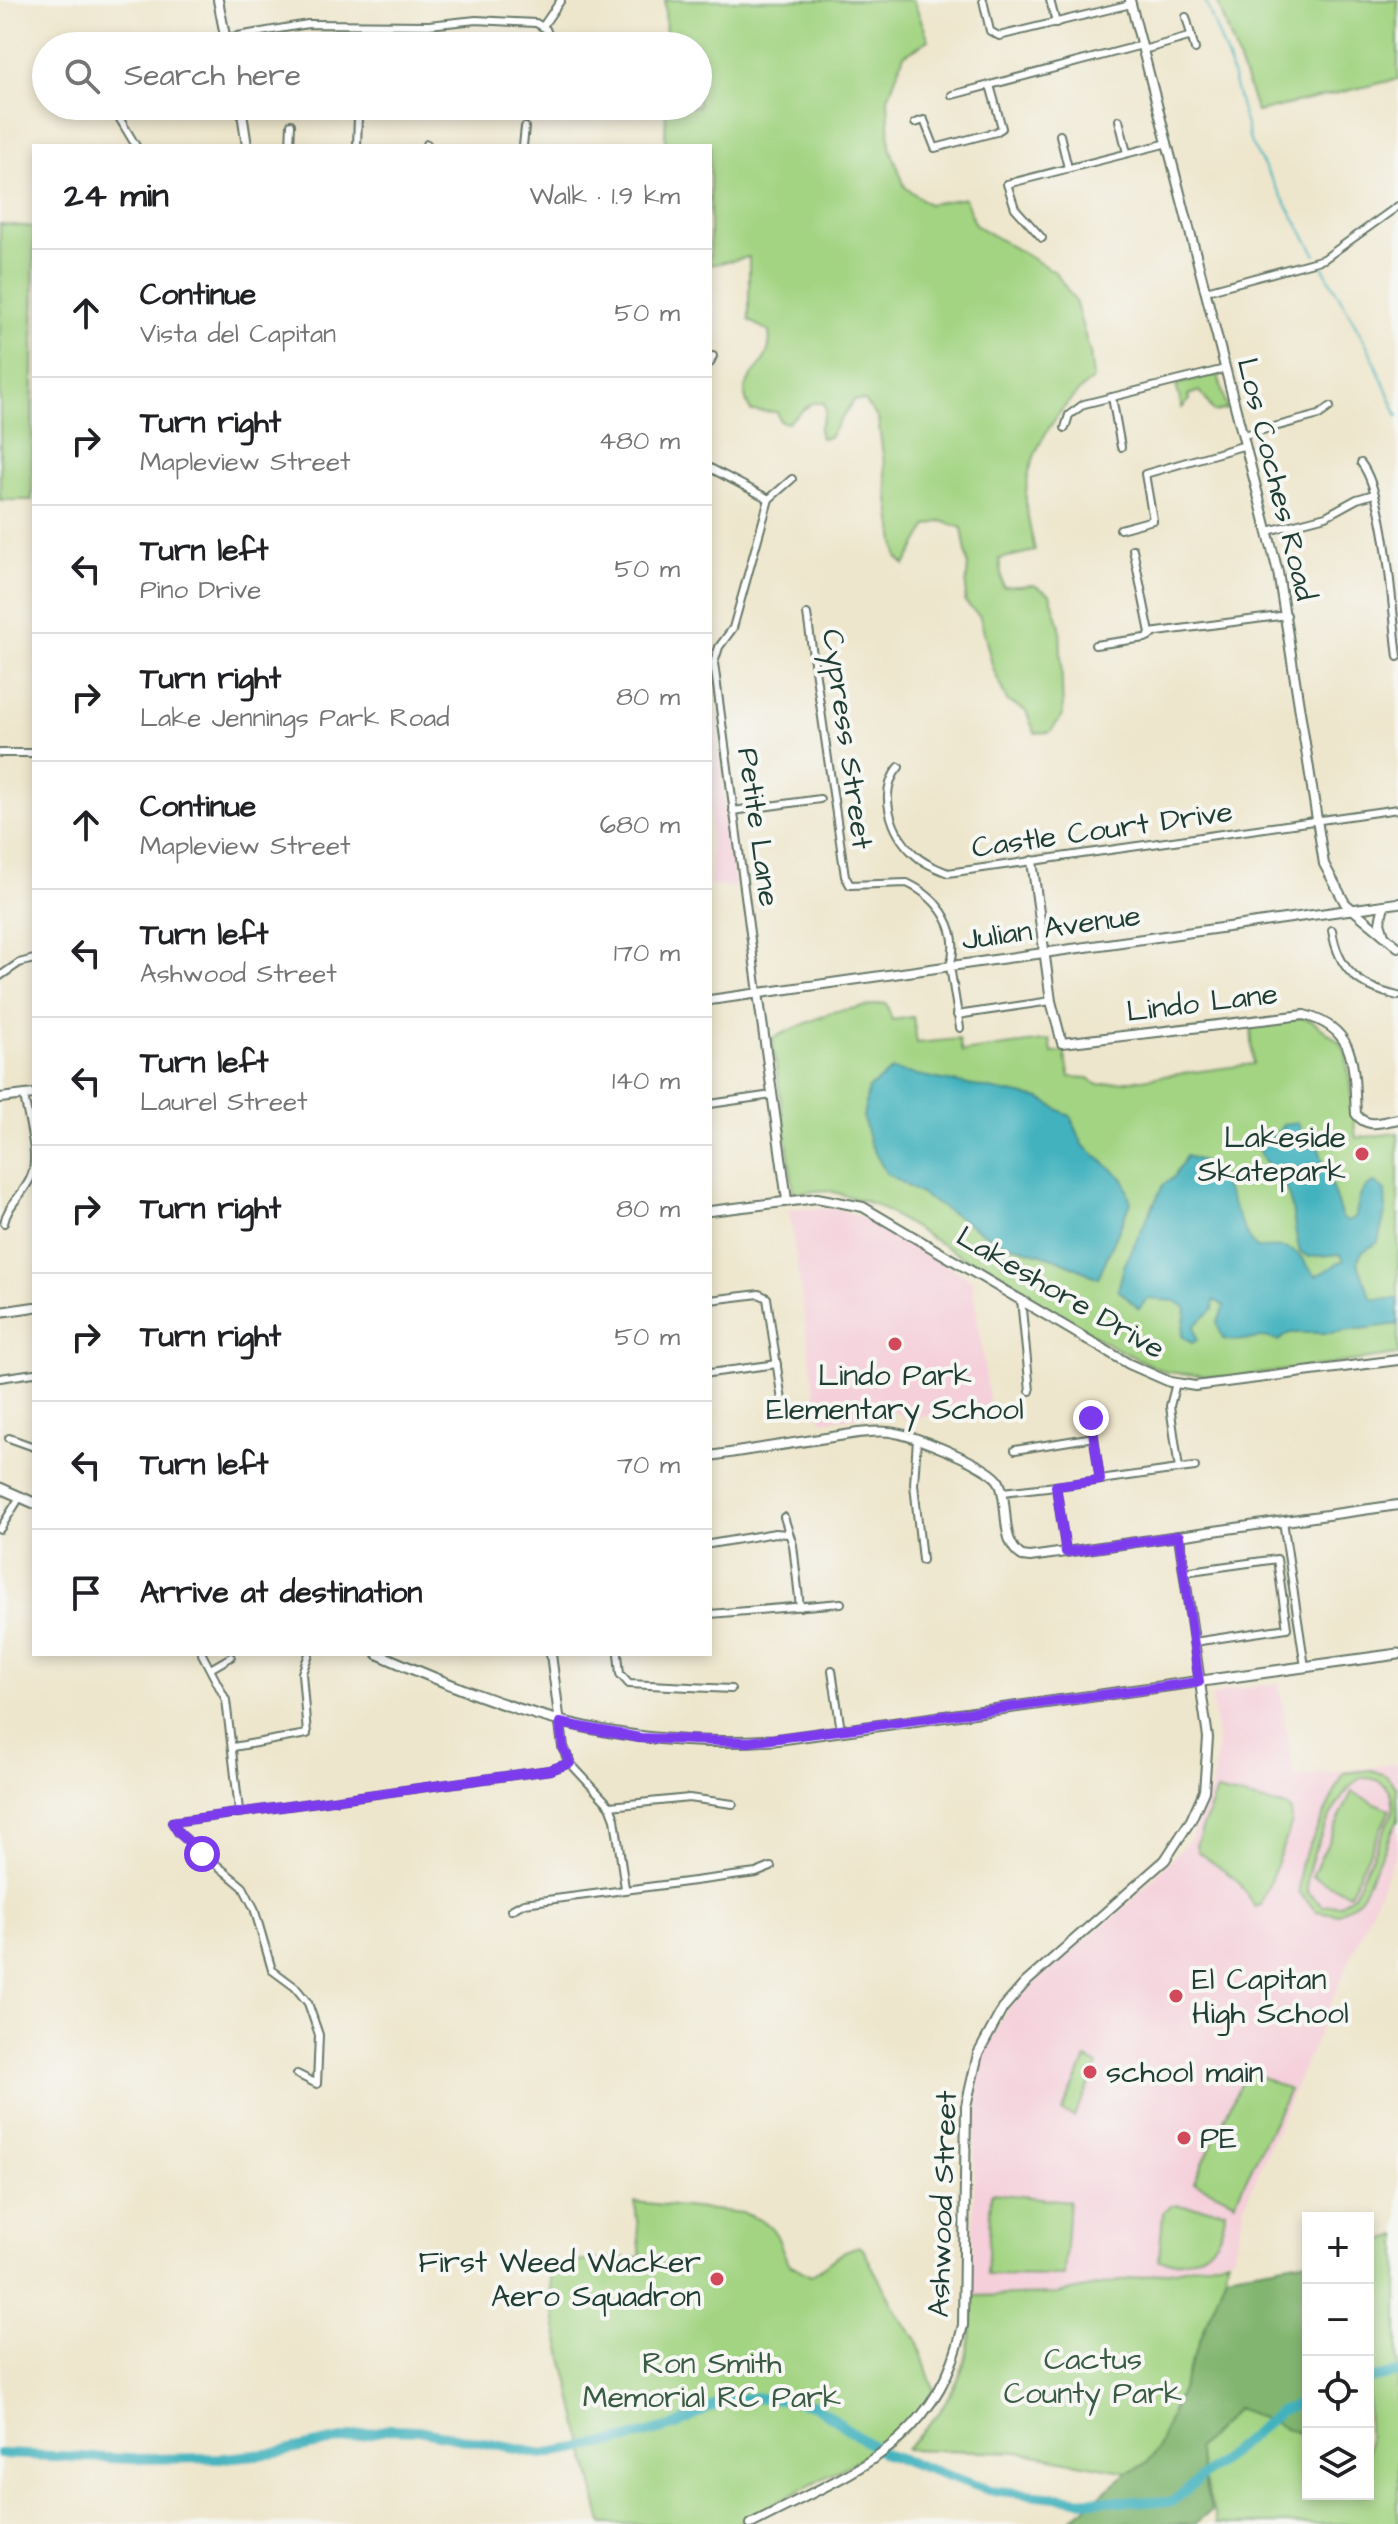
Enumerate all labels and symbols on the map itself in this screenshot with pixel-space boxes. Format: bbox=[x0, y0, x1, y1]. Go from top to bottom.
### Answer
street label: Los Coches Road bbox=[1226, 353, 1327, 605]
street label: Cypress Street bbox=[810, 626, 883, 852]
street label: Petite Lane bbox=[726, 745, 790, 909]
street label: Castle Court Drive bbox=[969, 791, 1235, 869]
street label: Julian Avenue bbox=[959, 895, 1143, 961]
street label: Lindo Lane bbox=[1124, 973, 1280, 1033]
place label: Lakeside Skatepark bbox=[1198, 1117, 1346, 1193]
marker: Lakeside Skatepark bbox=[1353, 1145, 1371, 1163]
street label: Lakeshore Drive bbox=[948, 1216, 1173, 1370]
marker: Lindo Park Elementary School bbox=[886, 1335, 904, 1353]
place label: Lindo Park Elementary School bbox=[766, 1355, 1024, 1432]
route end bbox=[1073, 1400, 1109, 1436]
route start bbox=[184, 1836, 220, 1872]
place label: El Capitan High School bbox=[1192, 1959, 1349, 2036]
marker: El Capitan High School bbox=[1167, 1987, 1185, 2005]
place label: school main bbox=[1106, 2052, 1264, 2094]
marker: school main bbox=[1081, 2063, 1099, 2081]
street label: Ashwood Street bbox=[918, 2090, 968, 2318]
place label: PE bbox=[1200, 2118, 1237, 2160]
marker: PE bbox=[1175, 2129, 1193, 2147]
place label: First Weed Wacker Aero Squadron bbox=[418, 2242, 701, 2318]
marker: First Weed Wacker Aero Squadron bbox=[708, 2270, 726, 2288]
park label: Cactus County Park bbox=[1004, 2339, 1182, 2416]
park label: Ron Smith Memorial RC Park bbox=[583, 2343, 841, 2419]

